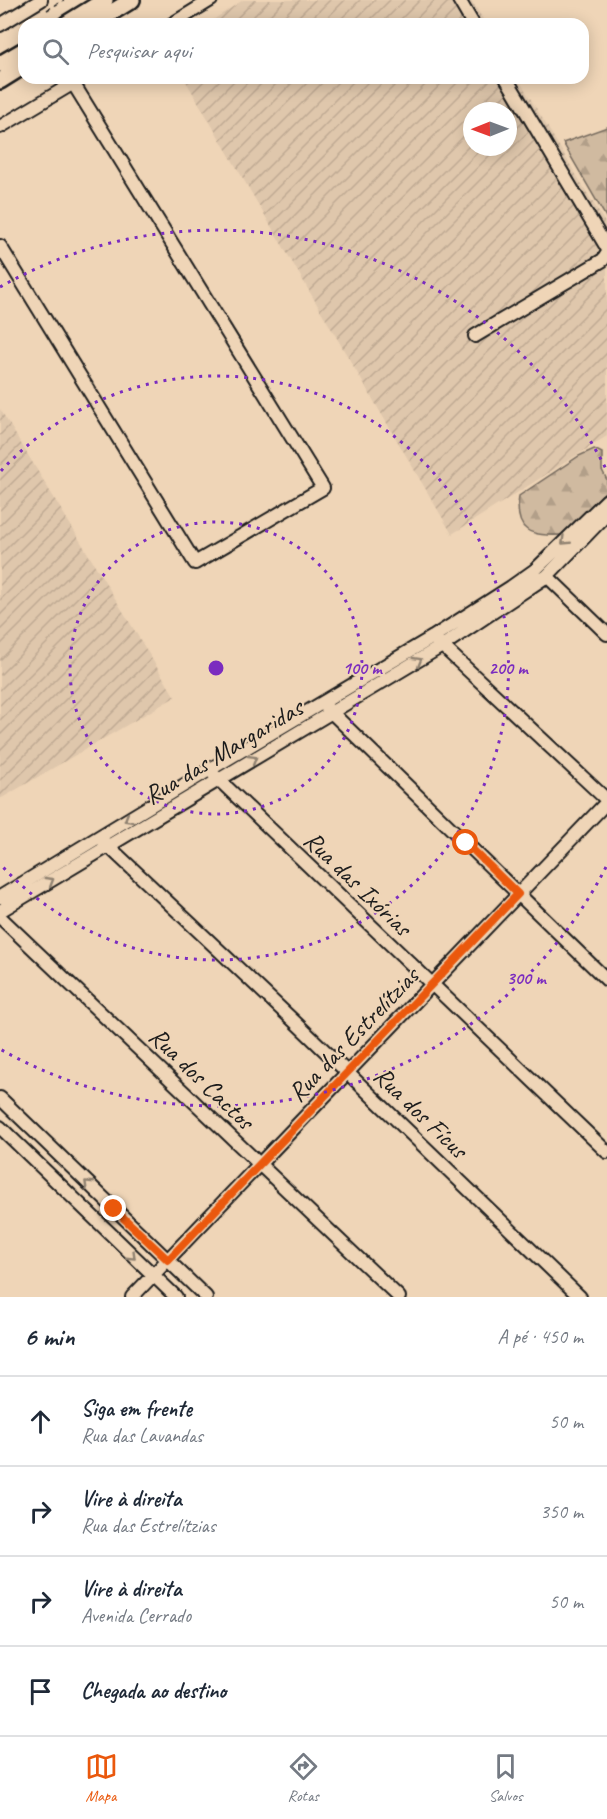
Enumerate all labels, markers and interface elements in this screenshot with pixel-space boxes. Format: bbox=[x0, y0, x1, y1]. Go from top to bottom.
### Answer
search box bbox=[18, 18, 589, 84]
icon: search bbox=[39, 35, 72, 68]
text: Pesquisar aqui bbox=[87, 37, 192, 65]
north arrow bbox=[463, 102, 517, 156]
one-way arrow bbox=[561, 534, 572, 545]
text: 100 m bbox=[343, 657, 383, 679]
one-way arrow bbox=[412, 657, 422, 668]
text: 200 m bbox=[489, 657, 529, 679]
centre of rings bbox=[206, 658, 226, 678]
street label: Rua das Margaridas bbox=[138, 690, 310, 812]
one-way arrow bbox=[247, 755, 257, 767]
one-way arrow bbox=[124, 812, 134, 824]
street label: Rua das Ixórias bbox=[297, 824, 420, 945]
route start bbox=[452, 829, 478, 855]
one-way arrow bbox=[44, 877, 54, 888]
street label: Rua das Estrelítzias bbox=[281, 958, 427, 1109]
text: 300 m bbox=[507, 967, 547, 989]
street label: Rua dos Cactos bbox=[142, 1020, 263, 1138]
street label: Rua dos Fícus bbox=[367, 1059, 476, 1167]
one-way arrow bbox=[85, 1180, 96, 1191]
route end bbox=[100, 1195, 126, 1221]
one-way arrow bbox=[126, 1249, 136, 1260]
text: 6 min bbox=[24, 1320, 74, 1353]
text: A pé · 450 m bbox=[498, 1324, 583, 1349]
text: Siga em frente bbox=[81, 1395, 192, 1423]
icon: ahead bbox=[24, 1405, 57, 1438]
text: 50 m bbox=[549, 1409, 583, 1434]
text: Rua das Lavandas bbox=[81, 1423, 203, 1448]
text: Vire à direita bbox=[81, 1485, 181, 1513]
icon: right bbox=[24, 1495, 57, 1528]
text: 350 m bbox=[540, 1499, 583, 1524]
text: Rua das Estrelítzias bbox=[81, 1513, 215, 1538]
text: Vire à direita bbox=[81, 1575, 181, 1603]
icon: right bbox=[24, 1585, 57, 1618]
text: 50 m bbox=[549, 1589, 583, 1614]
text: Avenida Cerrado bbox=[81, 1603, 191, 1628]
icon: arrive bbox=[24, 1675, 57, 1708]
text: Chegada ao destino bbox=[81, 1677, 226, 1705]
tab: Mapa bbox=[85, 1750, 118, 1806]
tab: Rotas bbox=[287, 1750, 320, 1806]
tab: Salvos bbox=[489, 1750, 522, 1806]

